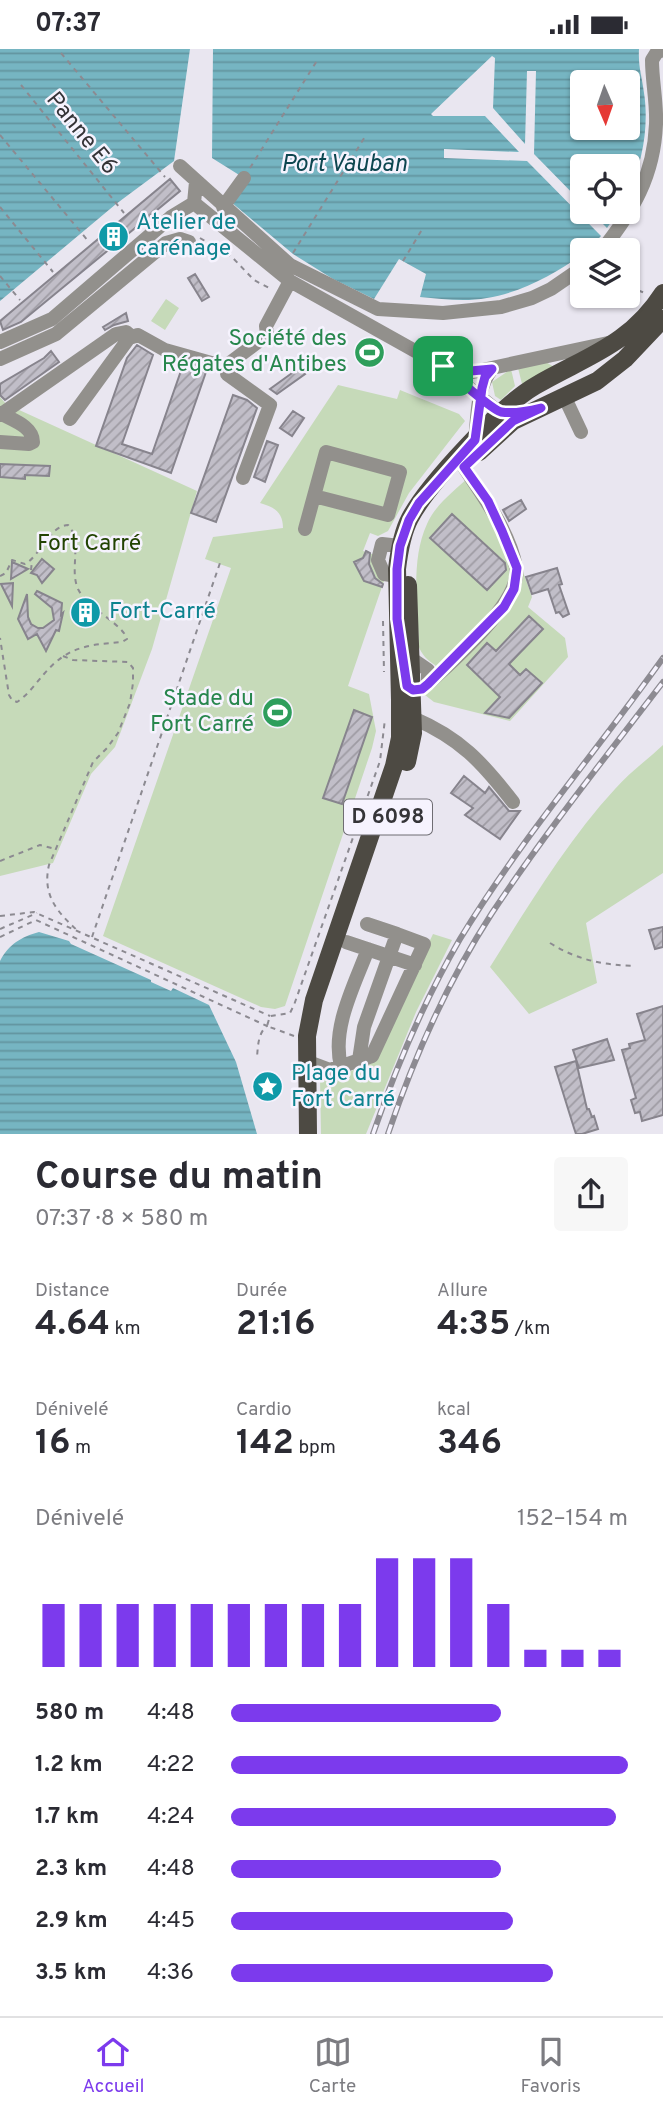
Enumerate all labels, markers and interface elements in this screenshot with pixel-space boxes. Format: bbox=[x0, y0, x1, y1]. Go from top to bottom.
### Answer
text: 07:37 bbox=[35, 8, 101, 41]
north arrow bbox=[570, 70, 640, 140]
map controls bbox=[570, 70, 640, 308]
street label: Panne E6 bbox=[39, 87, 123, 181]
water label: Port Vauban bbox=[281, 150, 407, 180]
button: locate bbox=[570, 154, 640, 224]
place label: Atelier de carénage bbox=[136, 209, 236, 264]
building icon: Atelier de carénage bbox=[96, 219, 130, 253]
button: layers bbox=[570, 238, 640, 308]
place label: Société des Régates d'Antibes bbox=[162, 325, 347, 380]
sports icon: Société des Régates d'Antibes bbox=[353, 335, 387, 369]
pin bbox=[413, 336, 473, 396]
icon: arrive bbox=[424, 347, 462, 385]
park label: Fort Carré bbox=[37, 530, 141, 559]
building icon: Fort-Carré bbox=[69, 595, 103, 629]
place label: Fort-Carré bbox=[109, 598, 216, 627]
place label: Stade du Fort Carré bbox=[150, 685, 254, 740]
sports icon: Stade du Fort Carré bbox=[260, 695, 294, 729]
road number: D 6098 bbox=[344, 799, 432, 835]
place label: Plage du Fort Carré bbox=[291, 1060, 395, 1115]
place icon: Plage du Fort Carré bbox=[251, 1070, 285, 1104]
text: Course du matin bbox=[35, 1154, 323, 1203]
button: share bbox=[554, 1157, 628, 1231]
text: 07:37 · 8 × 580 m bbox=[35, 1205, 208, 1234]
text: Distance bbox=[35, 1279, 110, 1303]
text: Durée bbox=[236, 1279, 287, 1303]
text: Allure bbox=[437, 1279, 488, 1303]
text: 4.64 bbox=[35, 1303, 110, 1347]
text: 21:16 bbox=[236, 1303, 315, 1347]
text: 4:35 bbox=[437, 1303, 510, 1347]
text: km bbox=[110, 1317, 141, 1341]
text: /km bbox=[510, 1317, 550, 1341]
text: Dénivelé bbox=[35, 1398, 109, 1422]
text: Cardio bbox=[236, 1398, 292, 1422]
text: kcal bbox=[437, 1398, 471, 1422]
text: 16 bbox=[35, 1422, 71, 1466]
text: 142 bbox=[236, 1422, 294, 1466]
text: 346 bbox=[437, 1422, 502, 1466]
text: m bbox=[71, 1436, 91, 1460]
text: bpm bbox=[294, 1436, 336, 1460]
text: Dénivelé bbox=[35, 1505, 124, 1534]
text: 152–154 m bbox=[517, 1505, 628, 1534]
text: 580 m bbox=[35, 1699, 104, 1728]
text: 4:48 bbox=[147, 1699, 195, 1728]
text: 1.2 km bbox=[35, 1751, 103, 1780]
text: 4:22 bbox=[147, 1751, 195, 1780]
text: 1.7 km bbox=[35, 1803, 99, 1832]
text: 4:24 bbox=[147, 1803, 195, 1832]
text: 2.3 km bbox=[35, 1855, 107, 1884]
text: 4:48 bbox=[147, 1855, 195, 1884]
text: 2.9 km bbox=[35, 1907, 108, 1936]
text: 4:45 bbox=[147, 1907, 195, 1936]
text: 3.5 km bbox=[35, 1959, 107, 1988]
text: 4:36 bbox=[147, 1959, 194, 1988]
tab: Accueil bbox=[82, 2033, 144, 2099]
tab: Carte bbox=[309, 2033, 356, 2099]
tab: Favoris bbox=[521, 2033, 581, 2099]

